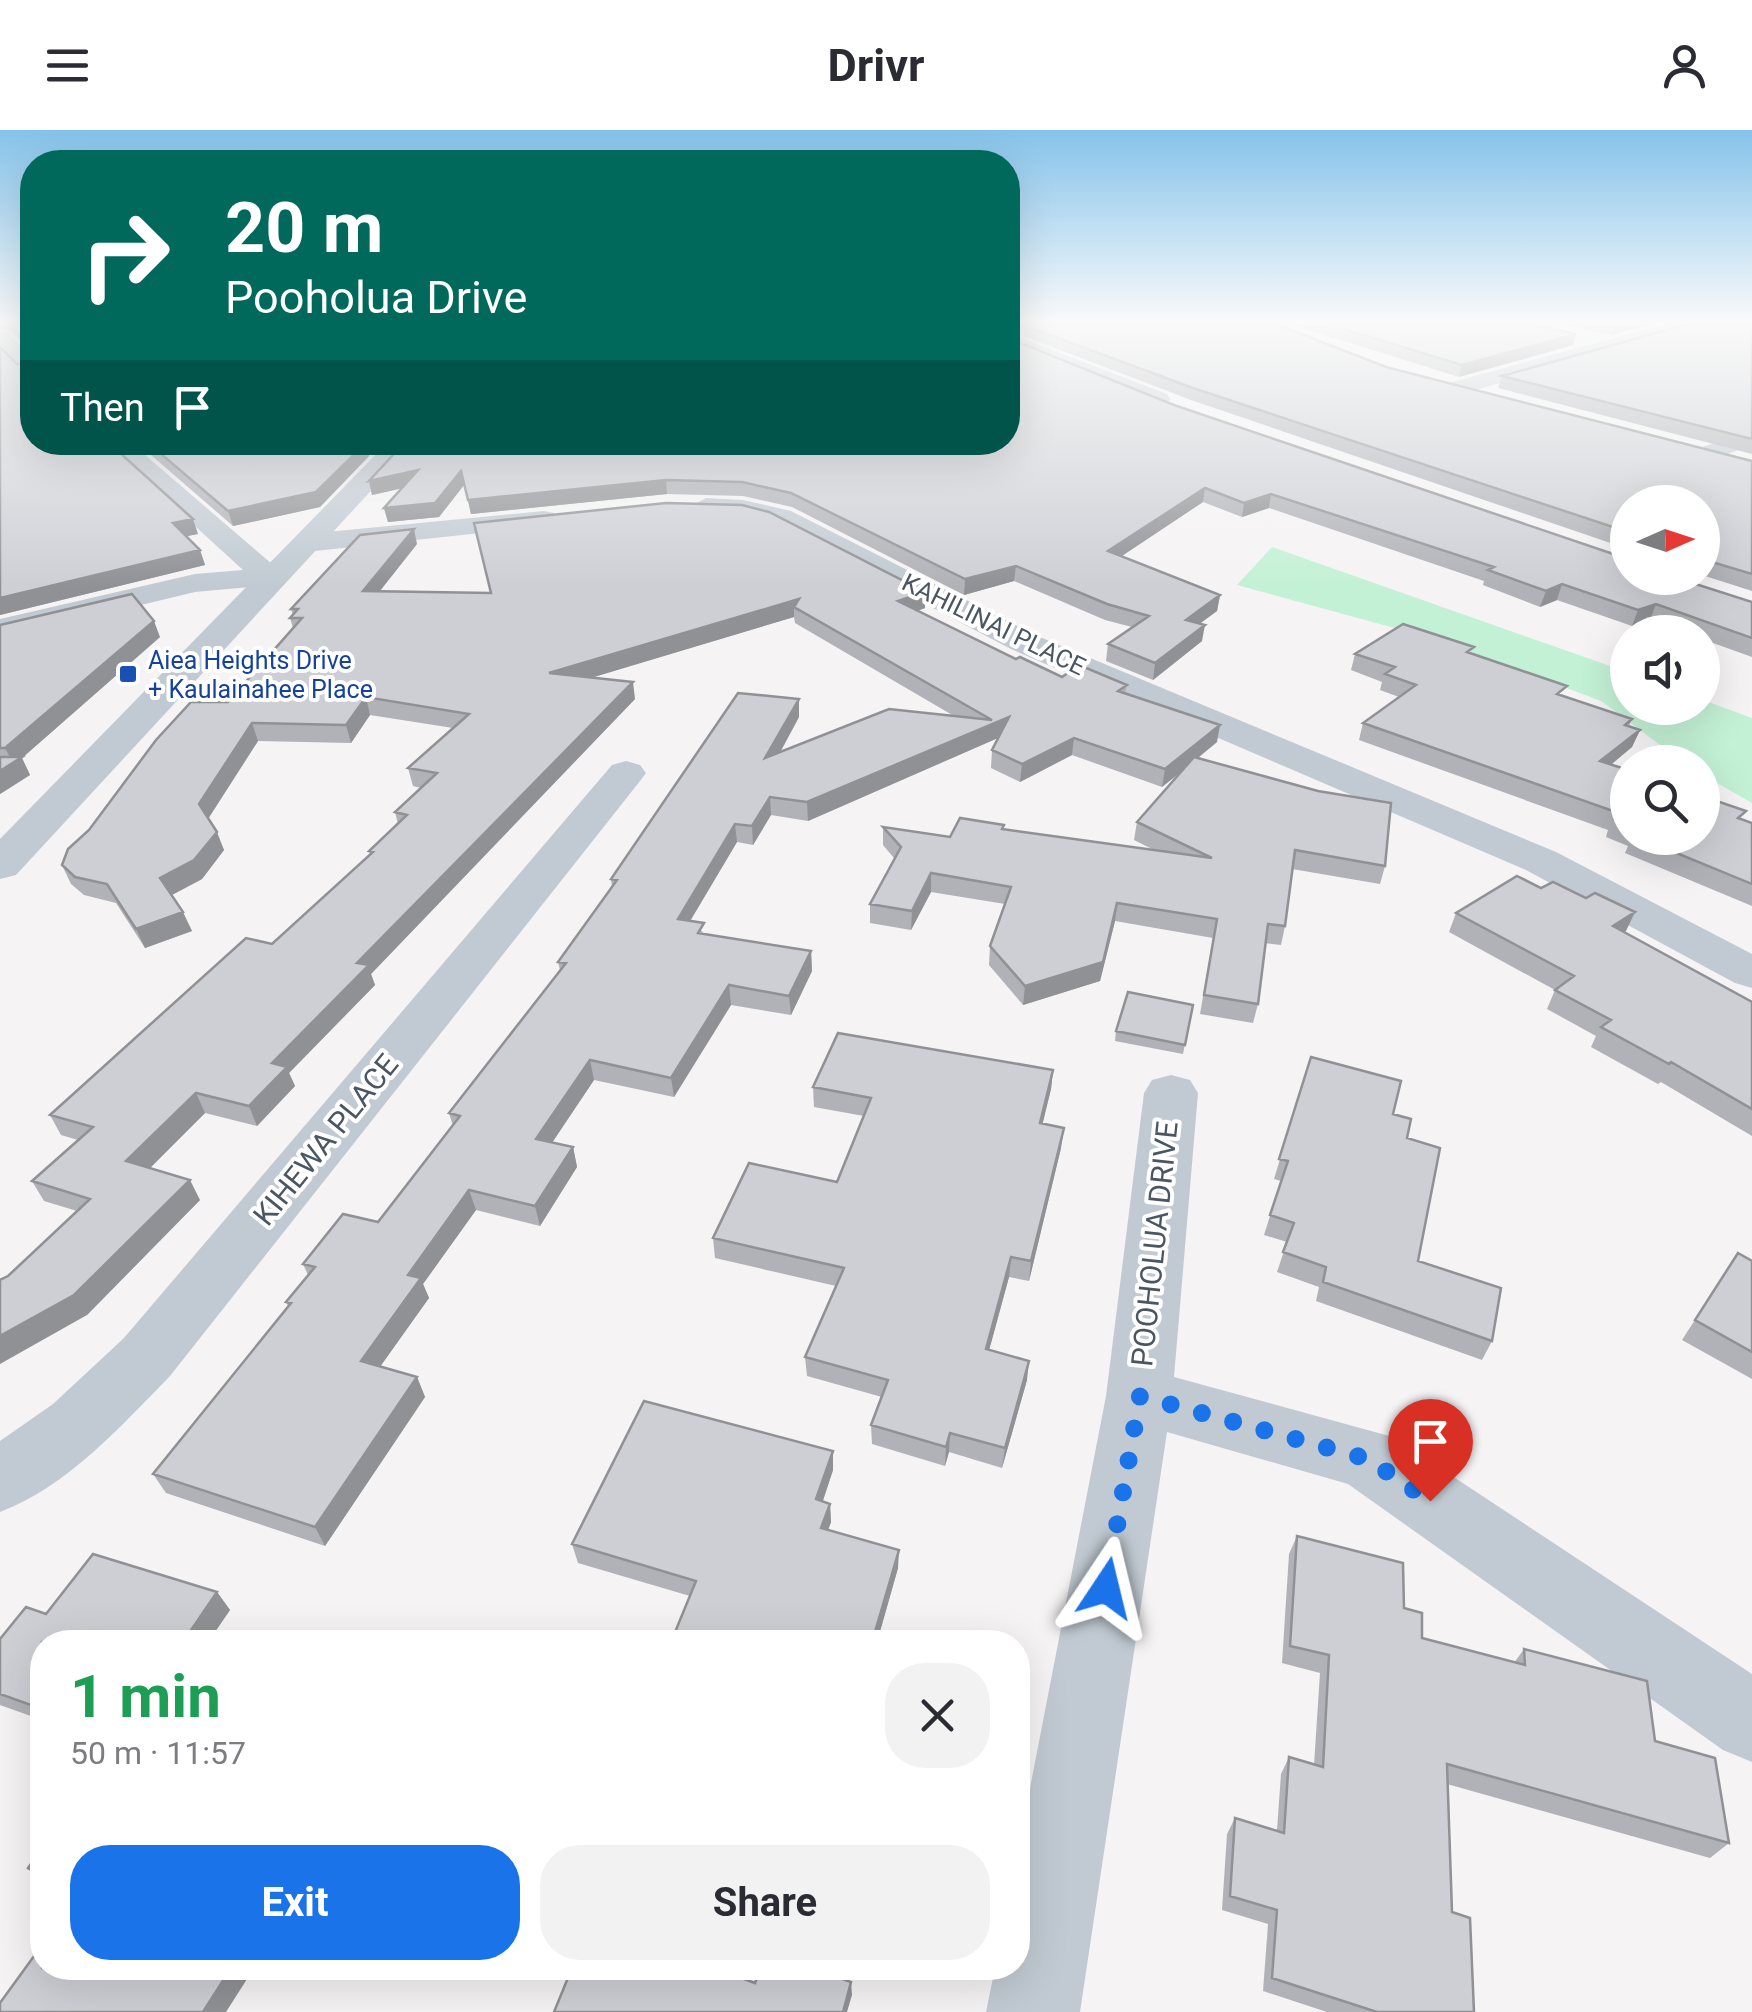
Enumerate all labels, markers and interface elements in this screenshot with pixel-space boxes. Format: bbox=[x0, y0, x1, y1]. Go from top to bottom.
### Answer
icon: menu bbox=[40, 38, 95, 93]
icon: person bbox=[1657, 38, 1712, 93]
text: Drivr bbox=[828, 39, 924, 92]
text: 20 m bbox=[225, 187, 383, 269]
icon: right bbox=[60, 190, 190, 320]
text: Pooholua Drive bbox=[225, 271, 527, 324]
icon: arrive bbox=[165, 380, 220, 435]
text: Then bbox=[60, 386, 145, 430]
north arrow bbox=[1610, 485, 1720, 595]
map controls bbox=[1610, 485, 1720, 855]
street label: KAHILINAI PLACE bbox=[897, 567, 1090, 681]
button: sound bbox=[1610, 615, 1720, 725]
place label: Aiea Heights Drive + Kaulainahee Place bbox=[148, 646, 373, 704]
marker: Aiea Heights Drive + Kaulainahee Place bbox=[117, 663, 139, 685]
button: search bbox=[1610, 745, 1720, 855]
street label: KIHEWA PLACE bbox=[246, 1047, 405, 1232]
street label: POOHOLUA DRIVE bbox=[1124, 1120, 1185, 1368]
pin bbox=[1388, 1399, 1473, 1502]
icon: arrive bbox=[1403, 1414, 1458, 1469]
position arrow bbox=[1054, 1536, 1158, 1640]
text: 1 min bbox=[70, 1661, 221, 1732]
button: close bbox=[885, 1663, 990, 1768]
text: 50 m · 11:57 bbox=[70, 1734, 246, 1772]
button: Exit bbox=[70, 1845, 520, 1960]
button: Share bbox=[540, 1845, 990, 1960]

